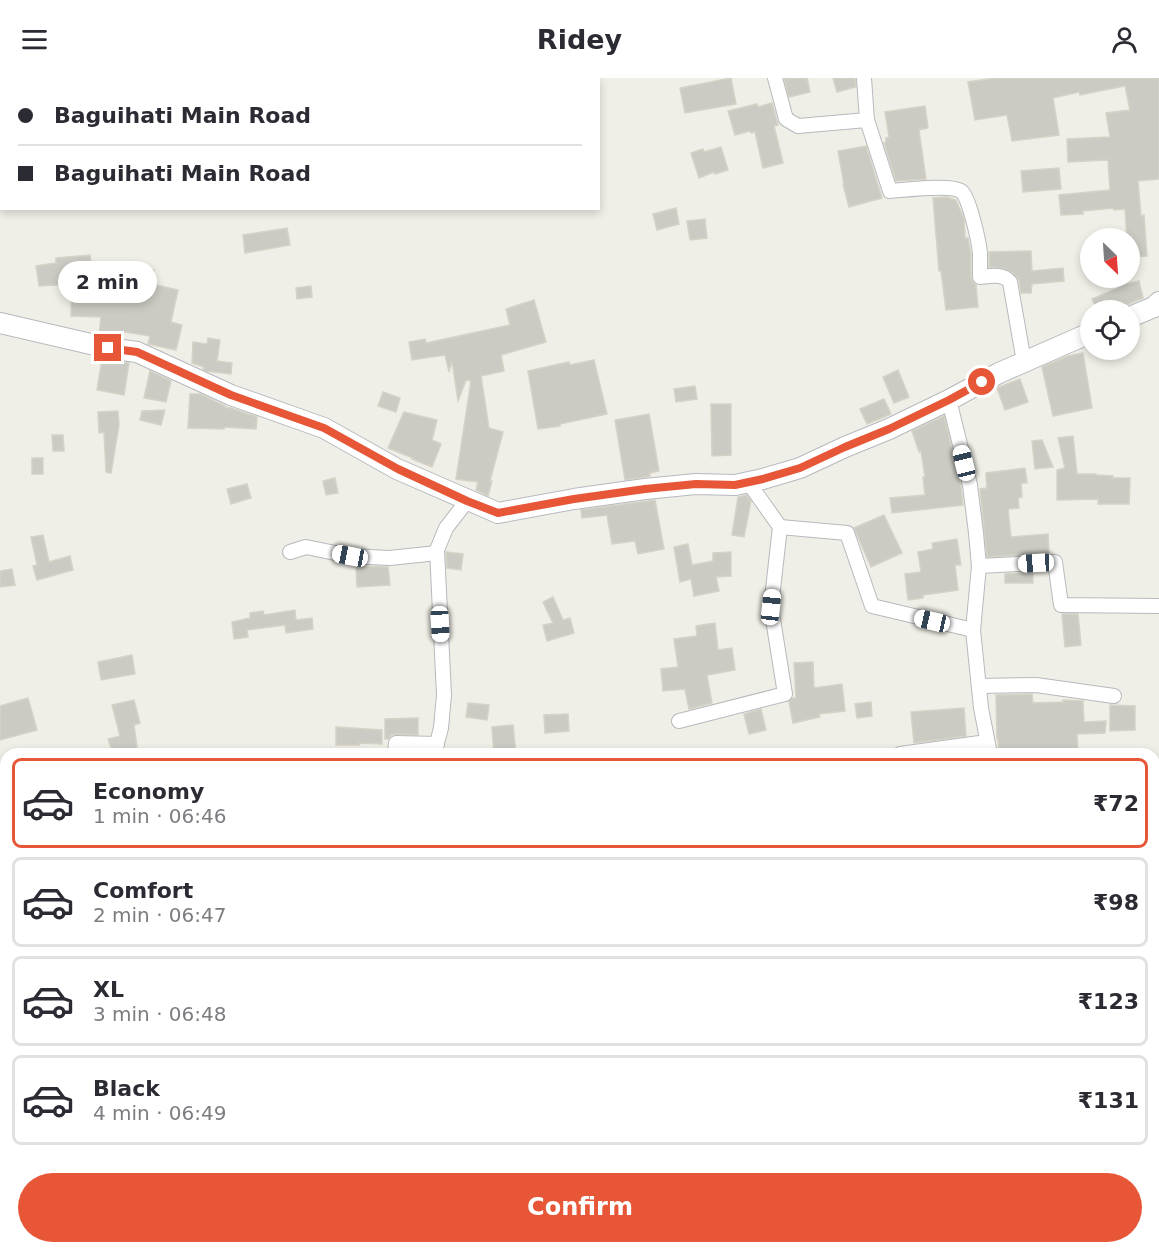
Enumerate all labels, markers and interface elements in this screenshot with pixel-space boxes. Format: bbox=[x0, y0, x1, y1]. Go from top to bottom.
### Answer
icon: menu bbox=[18, 23, 51, 56]
icon: person bbox=[1108, 23, 1141, 56]
text: Ridey bbox=[537, 24, 622, 55]
text: Baguihati Main Road bbox=[54, 103, 311, 128]
text: Baguihati Main Road bbox=[54, 161, 311, 186]
north arrow bbox=[1080, 228, 1140, 288]
map controls bbox=[1080, 228, 1140, 360]
callout: 2 min bbox=[58, 261, 158, 303]
text: 2 min bbox=[76, 270, 139, 294]
button: locate bbox=[1080, 300, 1140, 360]
route end bbox=[94, 334, 121, 361]
route start bbox=[968, 368, 995, 395]
car bbox=[951, 443, 977, 483]
car bbox=[331, 544, 369, 568]
car bbox=[1018, 553, 1054, 573]
car bbox=[760, 588, 782, 626]
car bbox=[430, 606, 450, 642]
car bbox=[912, 608, 952, 634]
icon: car bbox=[21, 776, 75, 830]
text: Economy bbox=[93, 779, 204, 804]
text: ₹72 bbox=[1093, 791, 1139, 816]
text: 1 min · 06:46 bbox=[93, 804, 227, 828]
icon: car bbox=[21, 875, 75, 929]
text: Comfort bbox=[93, 878, 193, 903]
text: ₹98 bbox=[1093, 890, 1139, 915]
text: 2 min · 06:47 bbox=[93, 903, 227, 927]
icon: car bbox=[21, 974, 75, 1028]
text: XL bbox=[93, 977, 124, 1002]
text: ₹123 bbox=[1078, 989, 1139, 1014]
text: 3 min · 06:48 bbox=[93, 1002, 227, 1026]
icon: car bbox=[21, 1073, 75, 1127]
text: Black bbox=[93, 1076, 160, 1101]
text: ₹131 bbox=[1078, 1088, 1139, 1113]
text: 4 min · 06:49 bbox=[93, 1101, 227, 1125]
button: Confirm bbox=[18, 1173, 1142, 1242]

